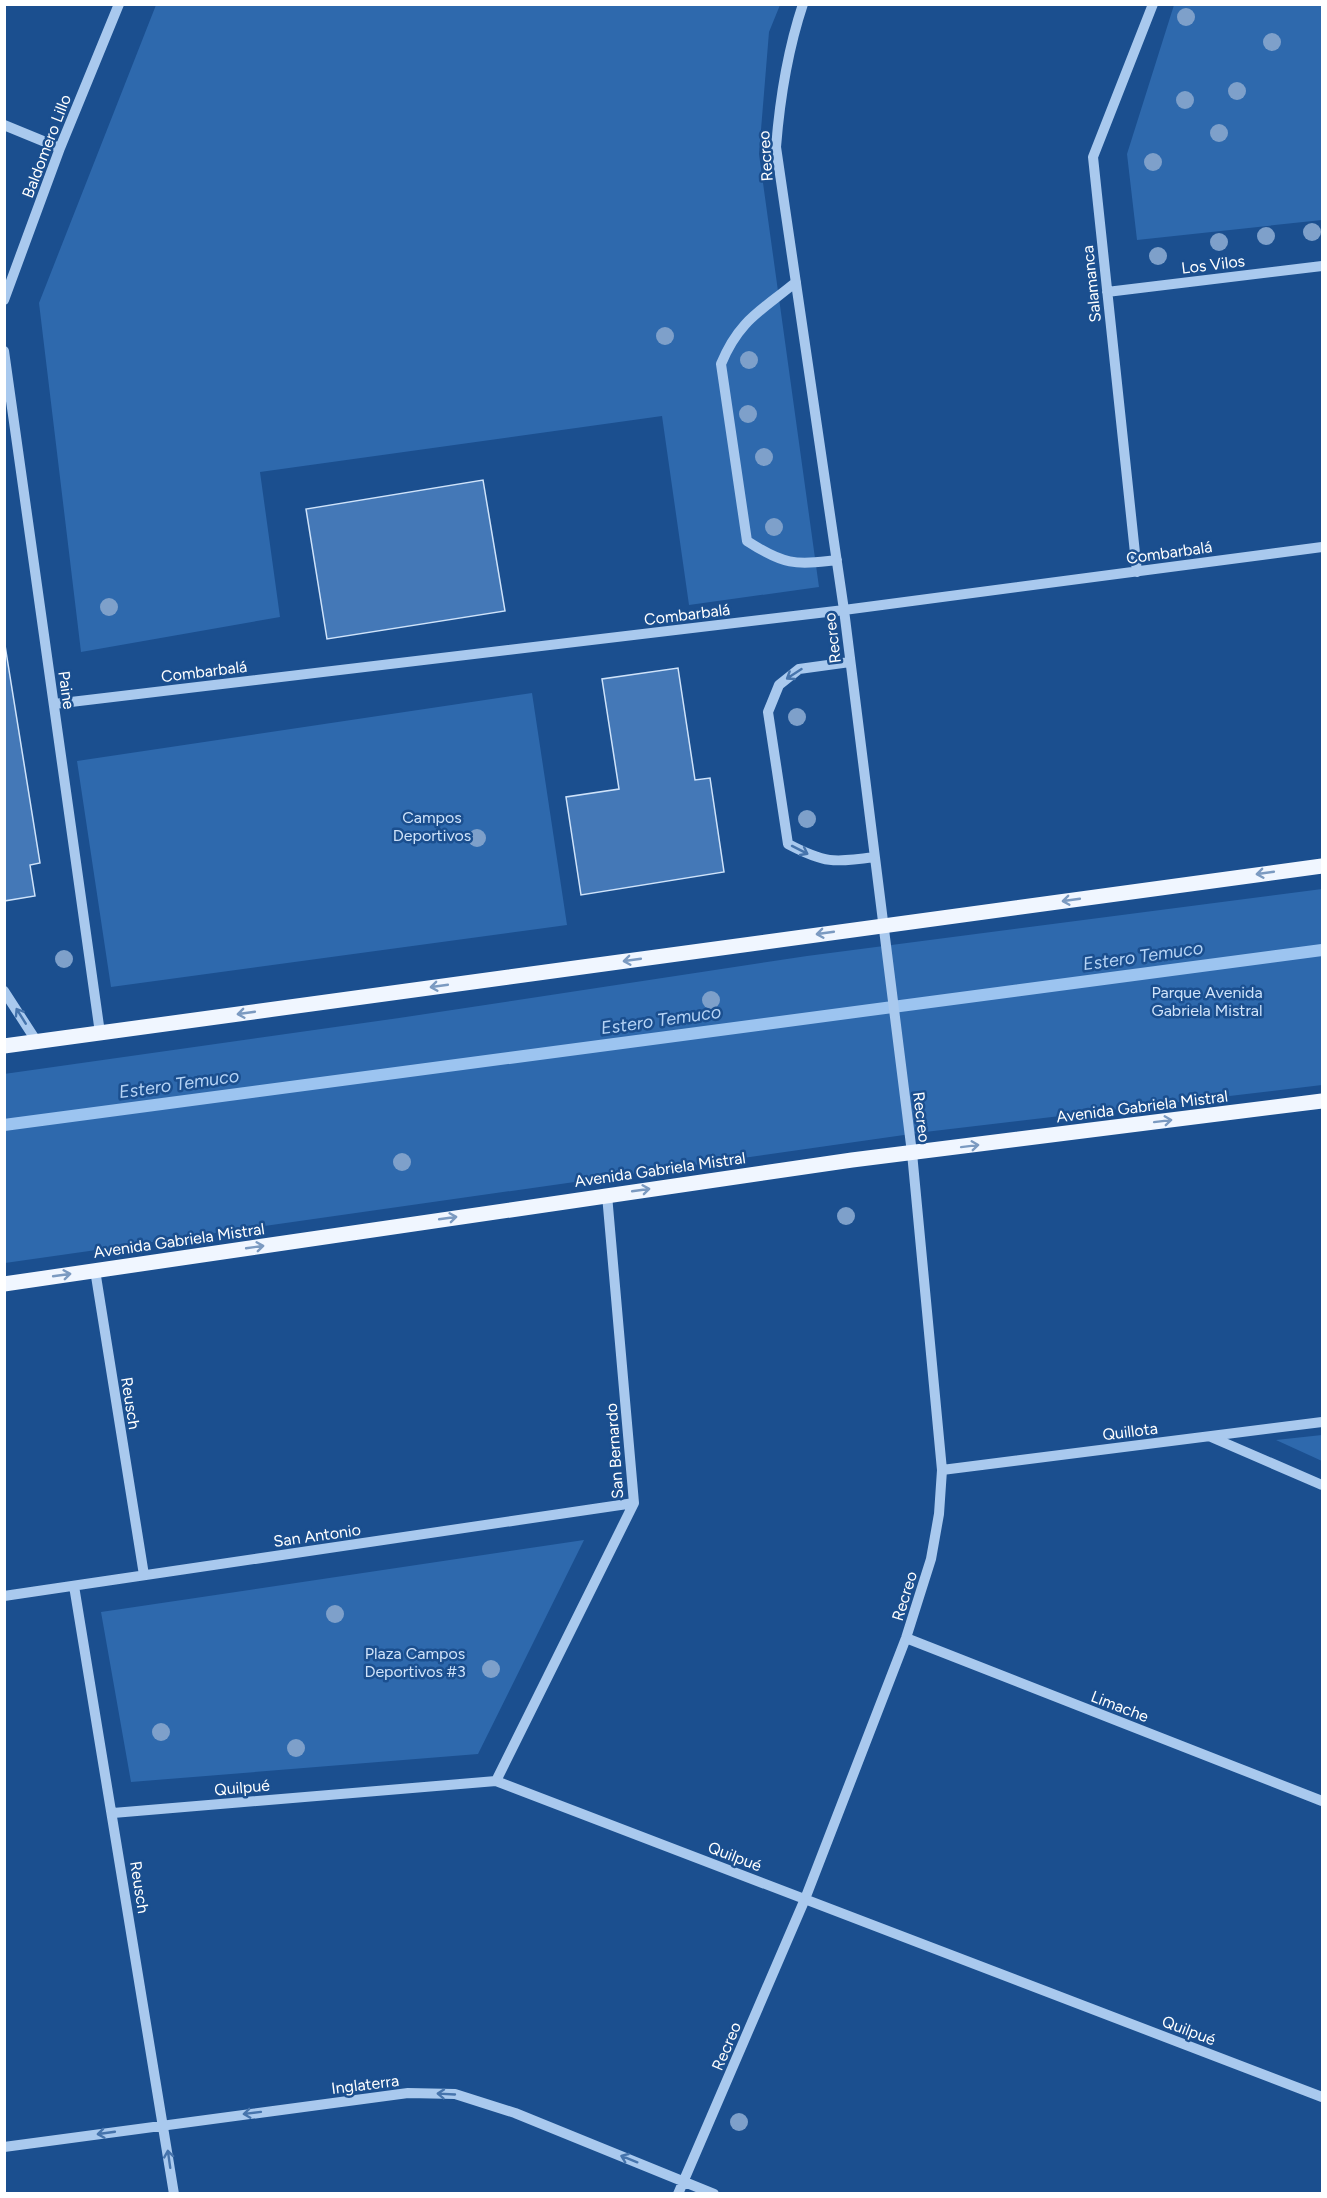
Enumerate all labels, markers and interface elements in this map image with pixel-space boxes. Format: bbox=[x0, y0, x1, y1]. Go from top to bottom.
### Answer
street label: Baldomero Lillo bbox=[18, 92, 75, 201]
street label: Recreo bbox=[754, 130, 777, 182]
street label: Salamanca bbox=[1078, 245, 1105, 323]
street label: Los Vilos bbox=[1180, 251, 1246, 278]
street label: Combarbalá bbox=[1125, 537, 1213, 568]
street label: Combarbalá bbox=[643, 600, 731, 629]
street label: Recreo bbox=[820, 612, 845, 664]
street label: Combarbalá bbox=[160, 657, 248, 686]
one-way arrow bbox=[786, 669, 803, 681]
street label: Paine bbox=[54, 670, 79, 711]
park label: Campos Deportivos bbox=[393, 808, 471, 845]
one-way arrow bbox=[791, 844, 808, 856]
one-way arrow bbox=[1255, 868, 1275, 879]
one-way arrow bbox=[1062, 894, 1082, 905]
one-way arrow bbox=[816, 928, 835, 939]
water label: Estero Temuco bbox=[1081, 937, 1205, 975]
one-way arrow bbox=[623, 954, 642, 965]
one-way arrow bbox=[429, 981, 449, 992]
park label: Parque Avenida Gabriela Mistral bbox=[1151, 983, 1263, 1020]
water label: Estero Temuco bbox=[599, 1001, 723, 1039]
one-way arrow bbox=[236, 1007, 256, 1018]
one-way arrow bbox=[14, 1008, 27, 1025]
water label: Estero Temuco bbox=[117, 1065, 241, 1103]
street label: Avenida Gabriela Mistral bbox=[1055, 1087, 1229, 1126]
street label: Recreo bbox=[909, 1091, 934, 1143]
one-way arrow bbox=[1153, 1115, 1173, 1126]
one-way arrow bbox=[959, 1140, 979, 1151]
street label: Avenida Gabriela Mistral bbox=[573, 1148, 747, 1191]
one-way arrow bbox=[631, 1184, 651, 1195]
one-way arrow bbox=[438, 1213, 458, 1224]
street label: Avenida Gabriela Mistral bbox=[92, 1219, 266, 1262]
one-way arrow bbox=[245, 1241, 265, 1252]
one-way arrow bbox=[52, 1269, 72, 1280]
street label: Reusch bbox=[117, 1376, 144, 1431]
street label: San Bernardo bbox=[602, 1402, 627, 1499]
street label: Quillota bbox=[1101, 1419, 1159, 1444]
street label: San Antonio bbox=[272, 1520, 362, 1551]
street label: Recreo bbox=[888, 1569, 921, 1623]
park label: Plaza Campos Deportivos #3 bbox=[364, 1644, 466, 1681]
street label: Limache bbox=[1088, 1687, 1152, 1726]
street label: Quilpué bbox=[213, 1776, 271, 1799]
street label: Quilpué bbox=[705, 1838, 764, 1875]
street label: Reusch bbox=[126, 1860, 153, 1915]
street label: Quilpué bbox=[1159, 2012, 1218, 2049]
street label: Recreo bbox=[708, 2019, 745, 2073]
street label: Inglaterra bbox=[330, 2071, 400, 2098]
one-way arrow bbox=[436, 2089, 456, 2100]
one-way arrow bbox=[243, 2108, 263, 2119]
one-way arrow bbox=[97, 2127, 117, 2138]
one-way arrow bbox=[164, 2150, 175, 2170]
one-way arrow bbox=[620, 2153, 639, 2164]

